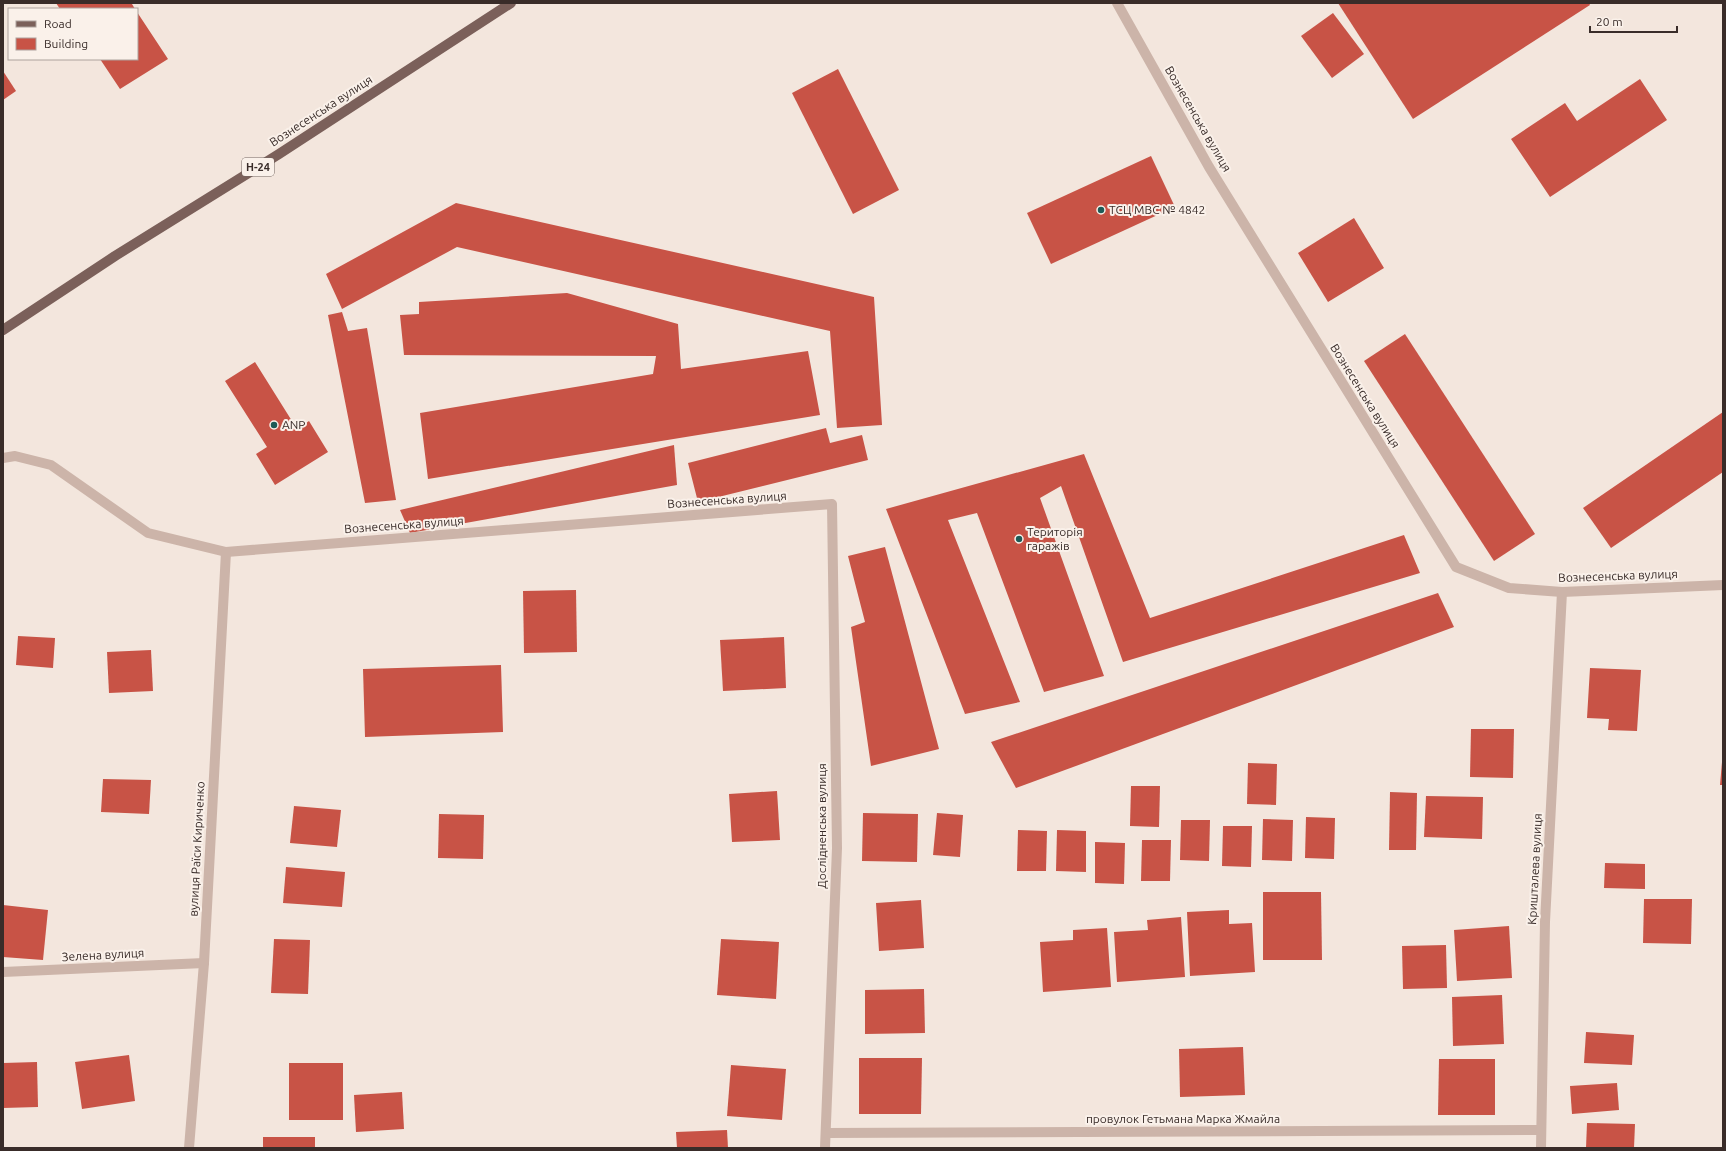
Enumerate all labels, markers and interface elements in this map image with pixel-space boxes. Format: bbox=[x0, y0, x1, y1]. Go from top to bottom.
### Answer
legend bbox=[8, 8, 138, 60]
scale bar bbox=[1590, 8, 1677, 34]
text: 20 m bbox=[1596, 15, 1623, 28]
text: Road bbox=[44, 17, 72, 30]
text: Building bbox=[44, 37, 88, 50]
street label: Вознесенська вулиця bbox=[1163, 64, 1234, 174]
street label: Вознесенська вулиця bbox=[267, 73, 374, 149]
road number: Н-24 bbox=[242, 158, 274, 176]
place label: ТСЦ МВС № 4842 bbox=[1109, 203, 1205, 216]
marker: ТСЦ МВС № 4842 bbox=[1096, 205, 1106, 215]
street label: Вознесенська вулиця bbox=[1328, 342, 1403, 450]
place label: ANP bbox=[282, 418, 306, 431]
marker: ANP bbox=[269, 420, 279, 430]
street label: Вознесенська вулиця bbox=[667, 489, 787, 510]
street label: Вознесенська вулиця bbox=[344, 514, 464, 535]
place label: Територія гаражів bbox=[1027, 525, 1083, 552]
marker: Територія гаражів bbox=[1014, 534, 1024, 544]
street label: Вознесенська вулиця bbox=[1558, 567, 1678, 584]
street label: Дослідненська вулиця bbox=[815, 763, 828, 889]
street label: вулиця Раїси Кириченко bbox=[186, 781, 207, 917]
street label: Кришталева вулиця bbox=[1525, 813, 1544, 925]
street label: Зелена вулиця bbox=[61, 946, 145, 963]
street label: провулок Гетьмана Марка Жмайла bbox=[1086, 1112, 1280, 1125]

